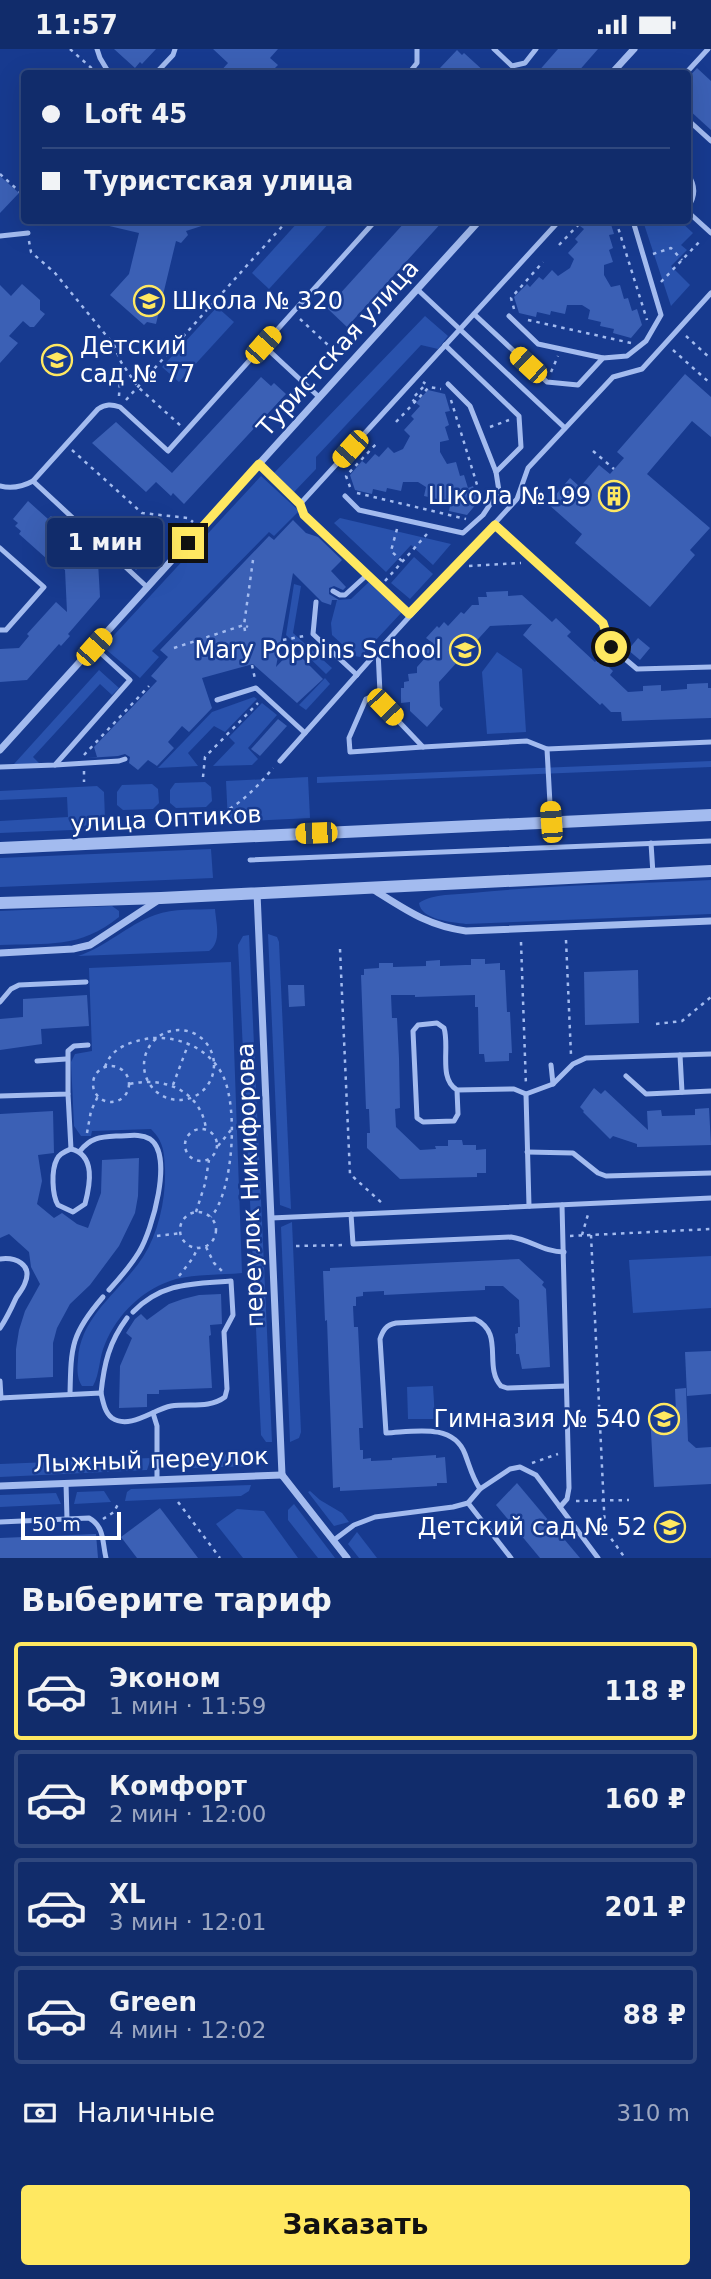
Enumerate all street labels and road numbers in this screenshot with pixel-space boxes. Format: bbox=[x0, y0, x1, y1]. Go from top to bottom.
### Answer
street label: Туристская улица bbox=[251, 254, 425, 443]
street label: улица Оптиков bbox=[70, 800, 262, 838]
street label: переулок Никифорова bbox=[231, 1042, 269, 1328]
street label: Лыжный переулок bbox=[33, 1442, 269, 1478]

